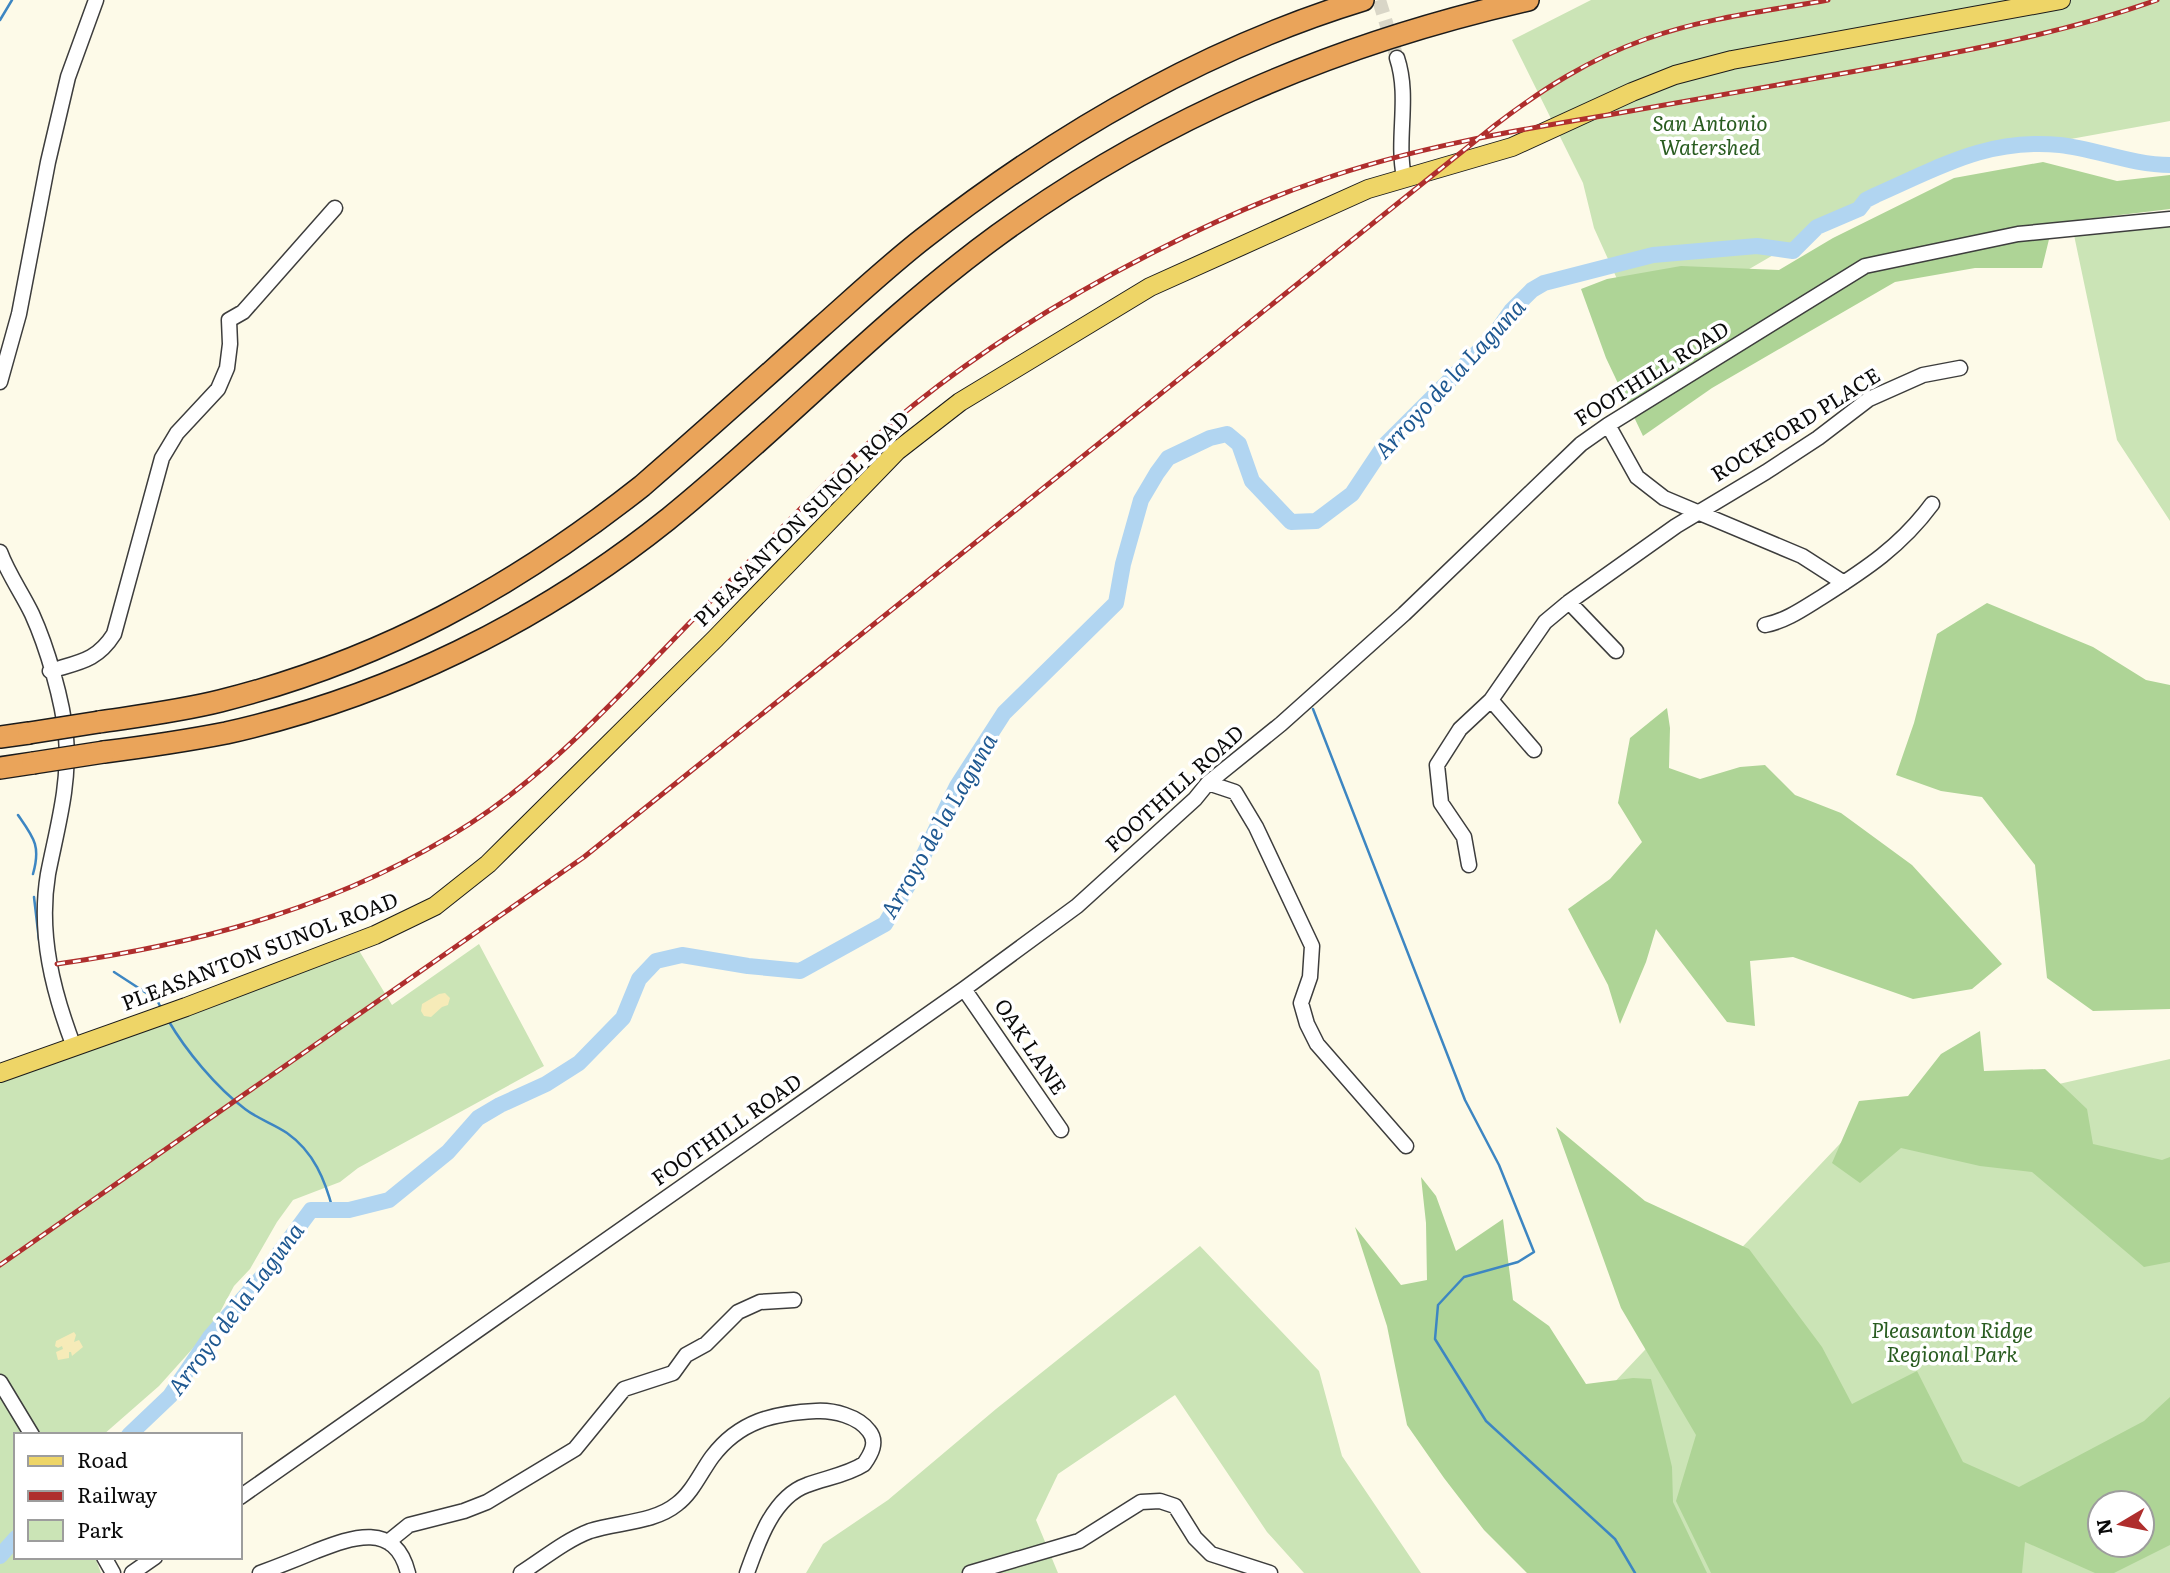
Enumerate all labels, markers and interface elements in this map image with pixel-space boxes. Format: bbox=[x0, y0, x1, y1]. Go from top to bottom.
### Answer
park label: San Antonio Watershed bbox=[1653, 106, 1767, 161]
water label: Arroyo de la Laguna bbox=[1365, 290, 1532, 466]
street label: FOOTHILL ROAD bbox=[1567, 312, 1734, 432]
street label: ROCKFORD PLACE bbox=[1704, 358, 1885, 487]
street label: PLEASANTON SUNOL ROAD bbox=[685, 402, 915, 632]
street label: FOOTHILL ROAD bbox=[1097, 716, 1250, 858]
water label: Arroyo de la Laguna bbox=[870, 726, 1004, 924]
street label: PLEASANTON SUNOL ROAD bbox=[116, 882, 402, 1017]
street label: OAK LANE bbox=[988, 991, 1076, 1100]
street label: FOOTHILL ROAD bbox=[644, 1064, 807, 1192]
water label: Arroyo de la Laguna bbox=[158, 1214, 311, 1401]
park label: Pleasanton Ridge Regional Park bbox=[1871, 1313, 2033, 1368]
legend bbox=[14, 1433, 242, 1559]
text: Road bbox=[77, 1443, 128, 1474]
text: Railway bbox=[77, 1478, 158, 1509]
north arrow bbox=[2086, 1489, 2156, 1559]
text: Park bbox=[77, 1513, 123, 1544]
text: N bbox=[2088, 1517, 2118, 1537]

